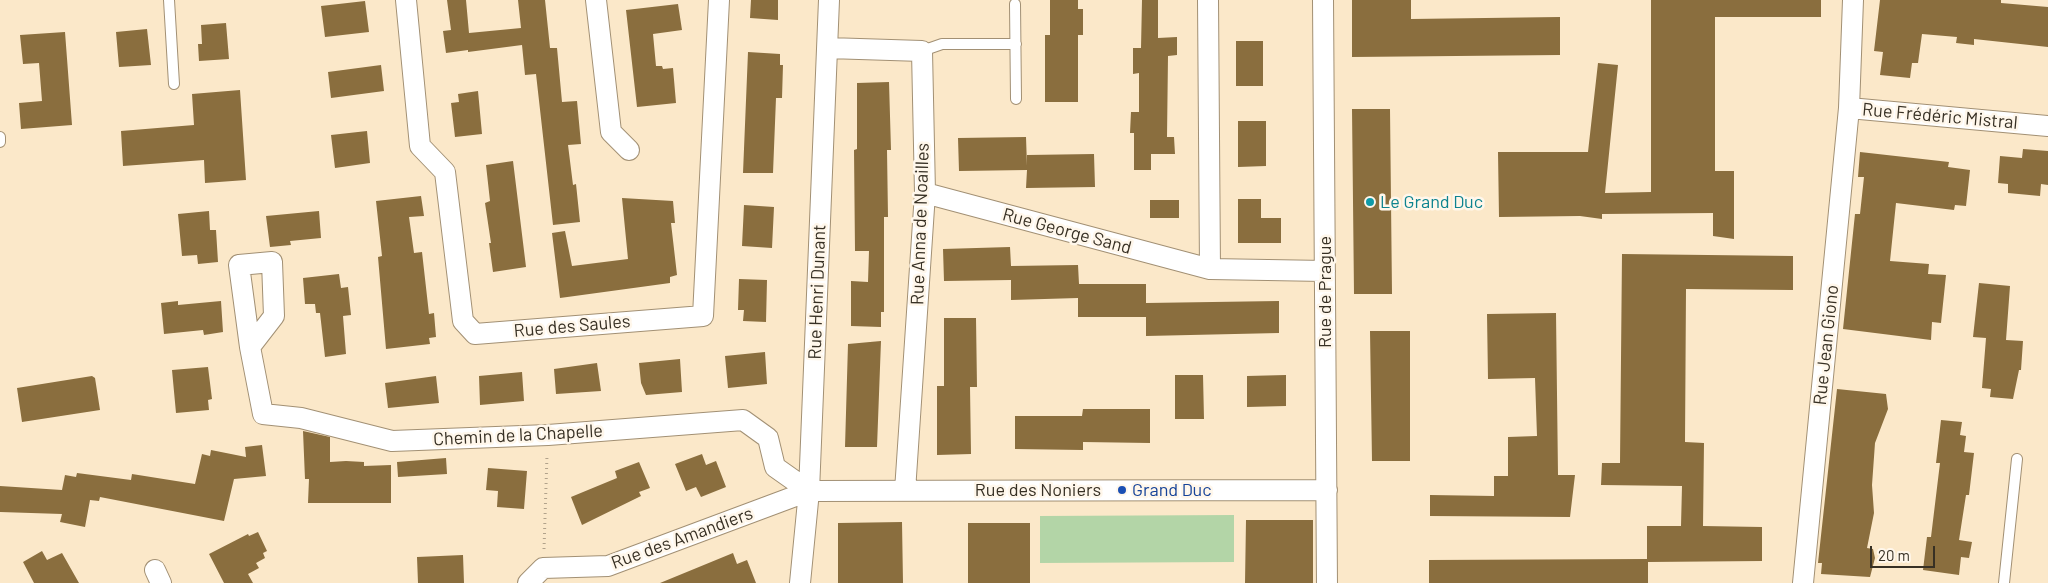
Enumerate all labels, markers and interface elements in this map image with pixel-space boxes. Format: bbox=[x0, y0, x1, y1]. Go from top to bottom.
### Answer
street label: Rue Frédéric Mistral bbox=[1861, 98, 2019, 134]
street label: Rue Anna de Noailles bbox=[906, 143, 934, 305]
place label: Le Grand Duc bbox=[1380, 191, 1483, 213]
marker: Le Grand Duc bbox=[1364, 196, 1376, 208]
street label: Rue George Sand bbox=[1000, 203, 1134, 259]
street label: Rue Henri Dunant bbox=[804, 224, 830, 360]
street label: Rue de Prague bbox=[1314, 236, 1336, 348]
street label: Rue Jean Giono bbox=[1809, 284, 1843, 406]
street label: Rue des Saules bbox=[513, 310, 631, 342]
street label: Chemin de la Chapelle bbox=[433, 420, 603, 450]
street label: Rue des Noniers bbox=[975, 479, 1101, 501]
place label: Grand Duc bbox=[1132, 479, 1212, 501]
marker: Grand Duc bbox=[1116, 484, 1128, 496]
street label: Rue des Amandiers bbox=[608, 502, 756, 574]
scale bar bbox=[1873, 536, 1938, 568]
text: 20 m bbox=[1878, 546, 1910, 564]

